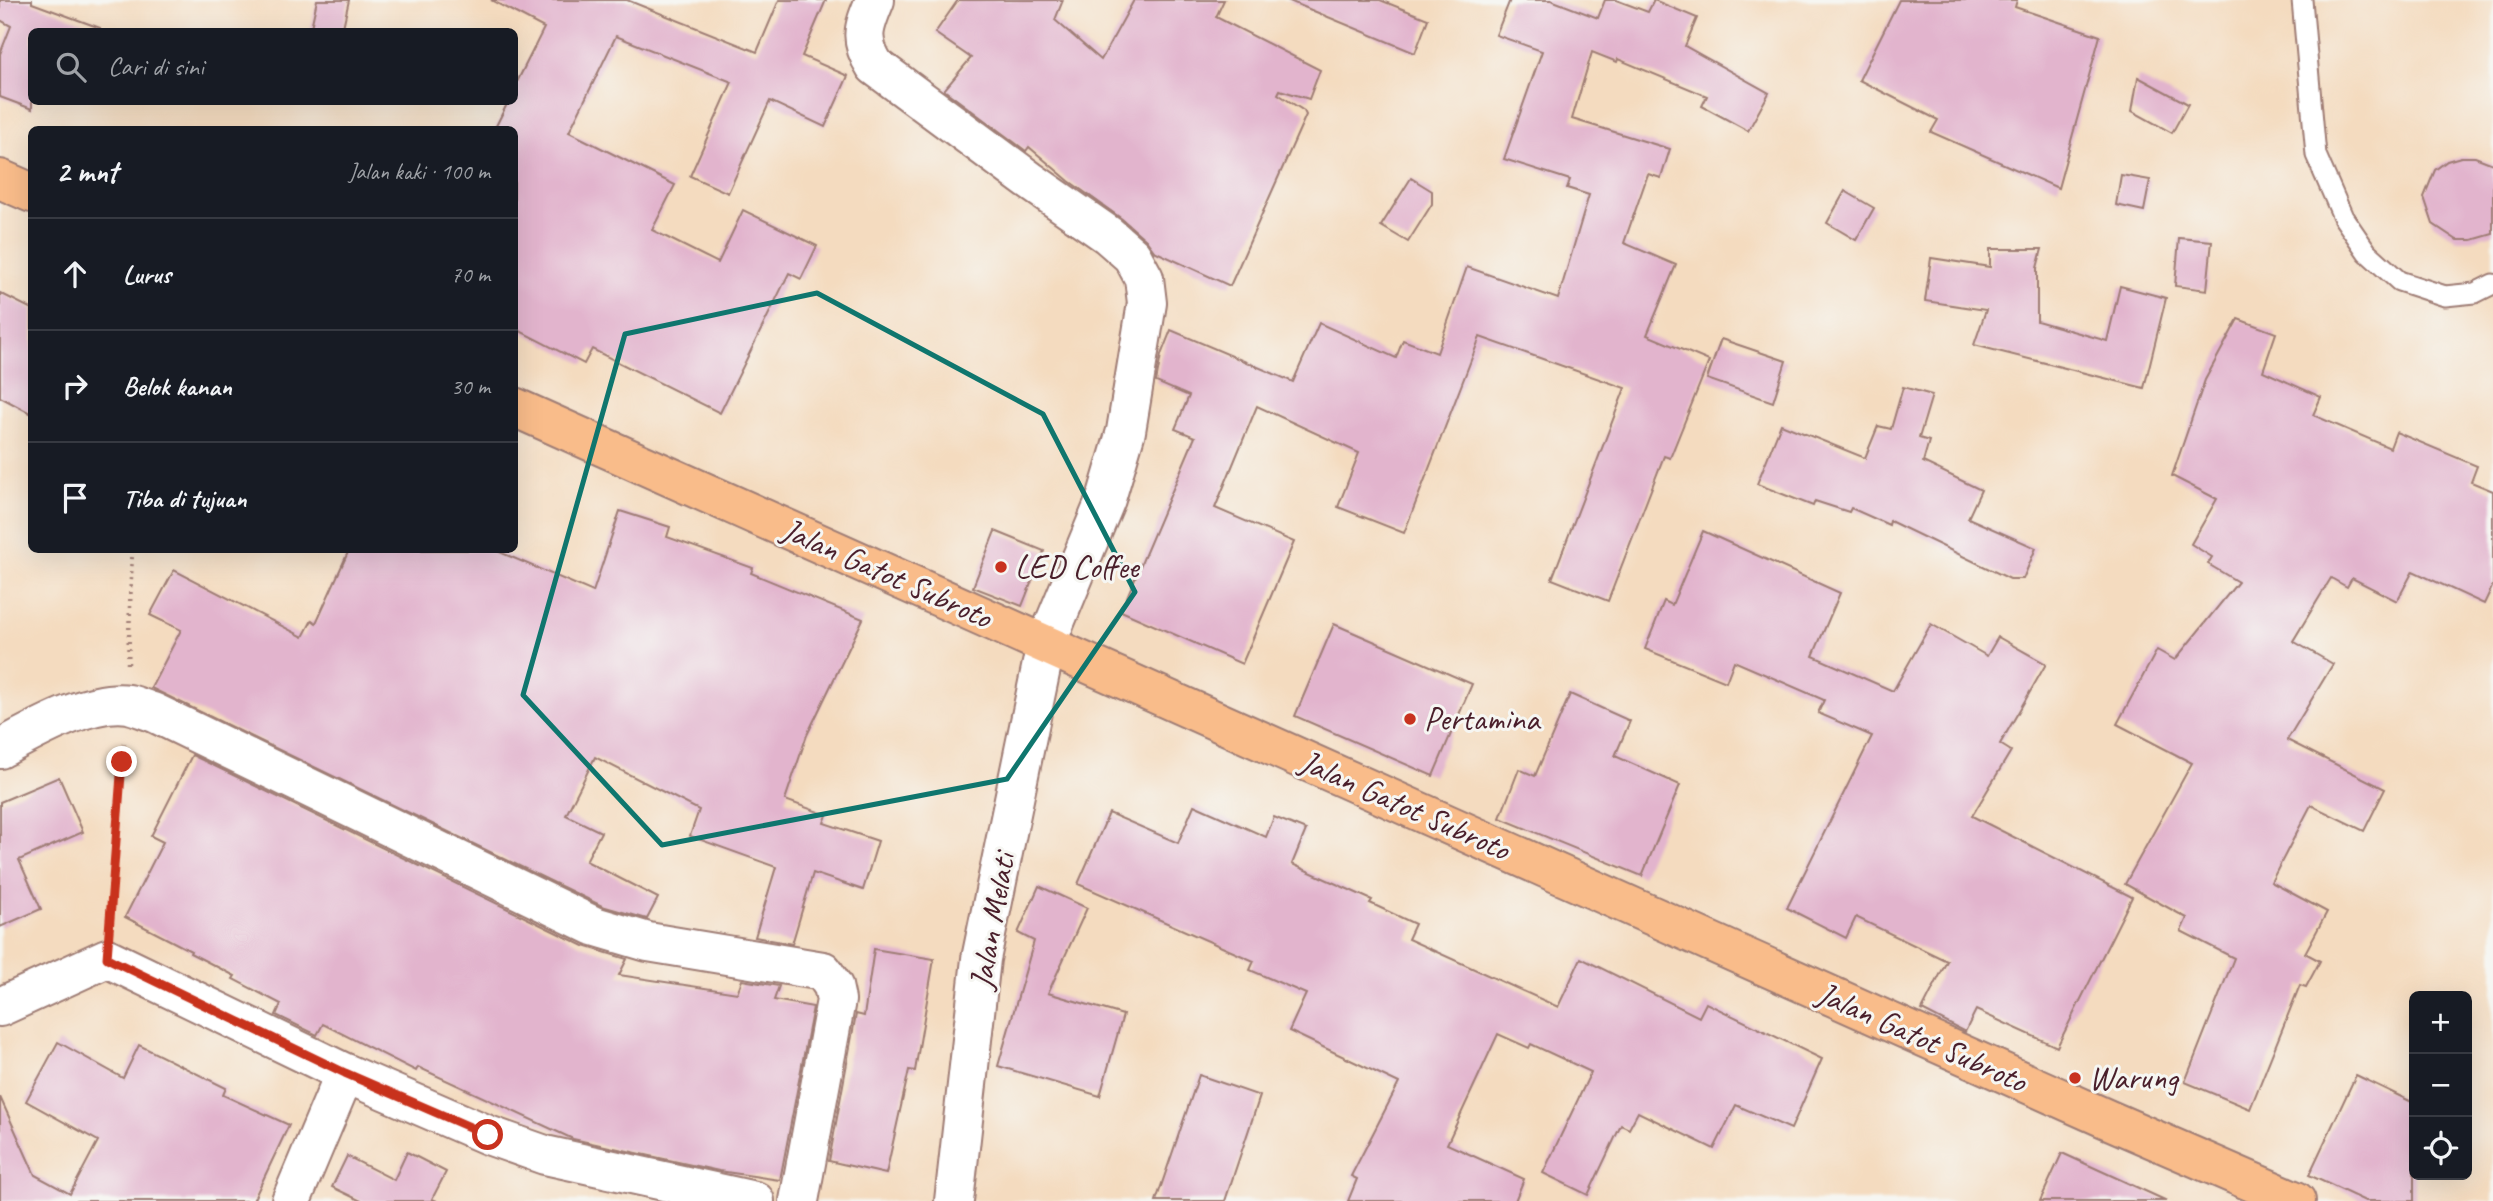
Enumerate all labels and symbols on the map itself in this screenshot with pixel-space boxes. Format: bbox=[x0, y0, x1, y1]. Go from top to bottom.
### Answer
street label: Jalan Gatot Subroto bbox=[774, 507, 1000, 639]
place label: LED Coffee bbox=[1015, 546, 1141, 588]
marker: LED Coffee bbox=[993, 559, 1009, 575]
place label: Pertamina bbox=[1424, 698, 1542, 740]
marker: Pertamina bbox=[1402, 711, 1418, 727]
street label: Jalan Gatot Subroto bbox=[1292, 739, 1518, 871]
route end bbox=[106, 746, 137, 777]
street label: Jalan Melati bbox=[959, 846, 1025, 994]
street label: Jalan Gatot Subroto bbox=[1809, 971, 2035, 1103]
place label: Warung bbox=[2089, 1057, 2180, 1099]
marker: Warung bbox=[2067, 1070, 2083, 1086]
route start bbox=[472, 1119, 503, 1150]

